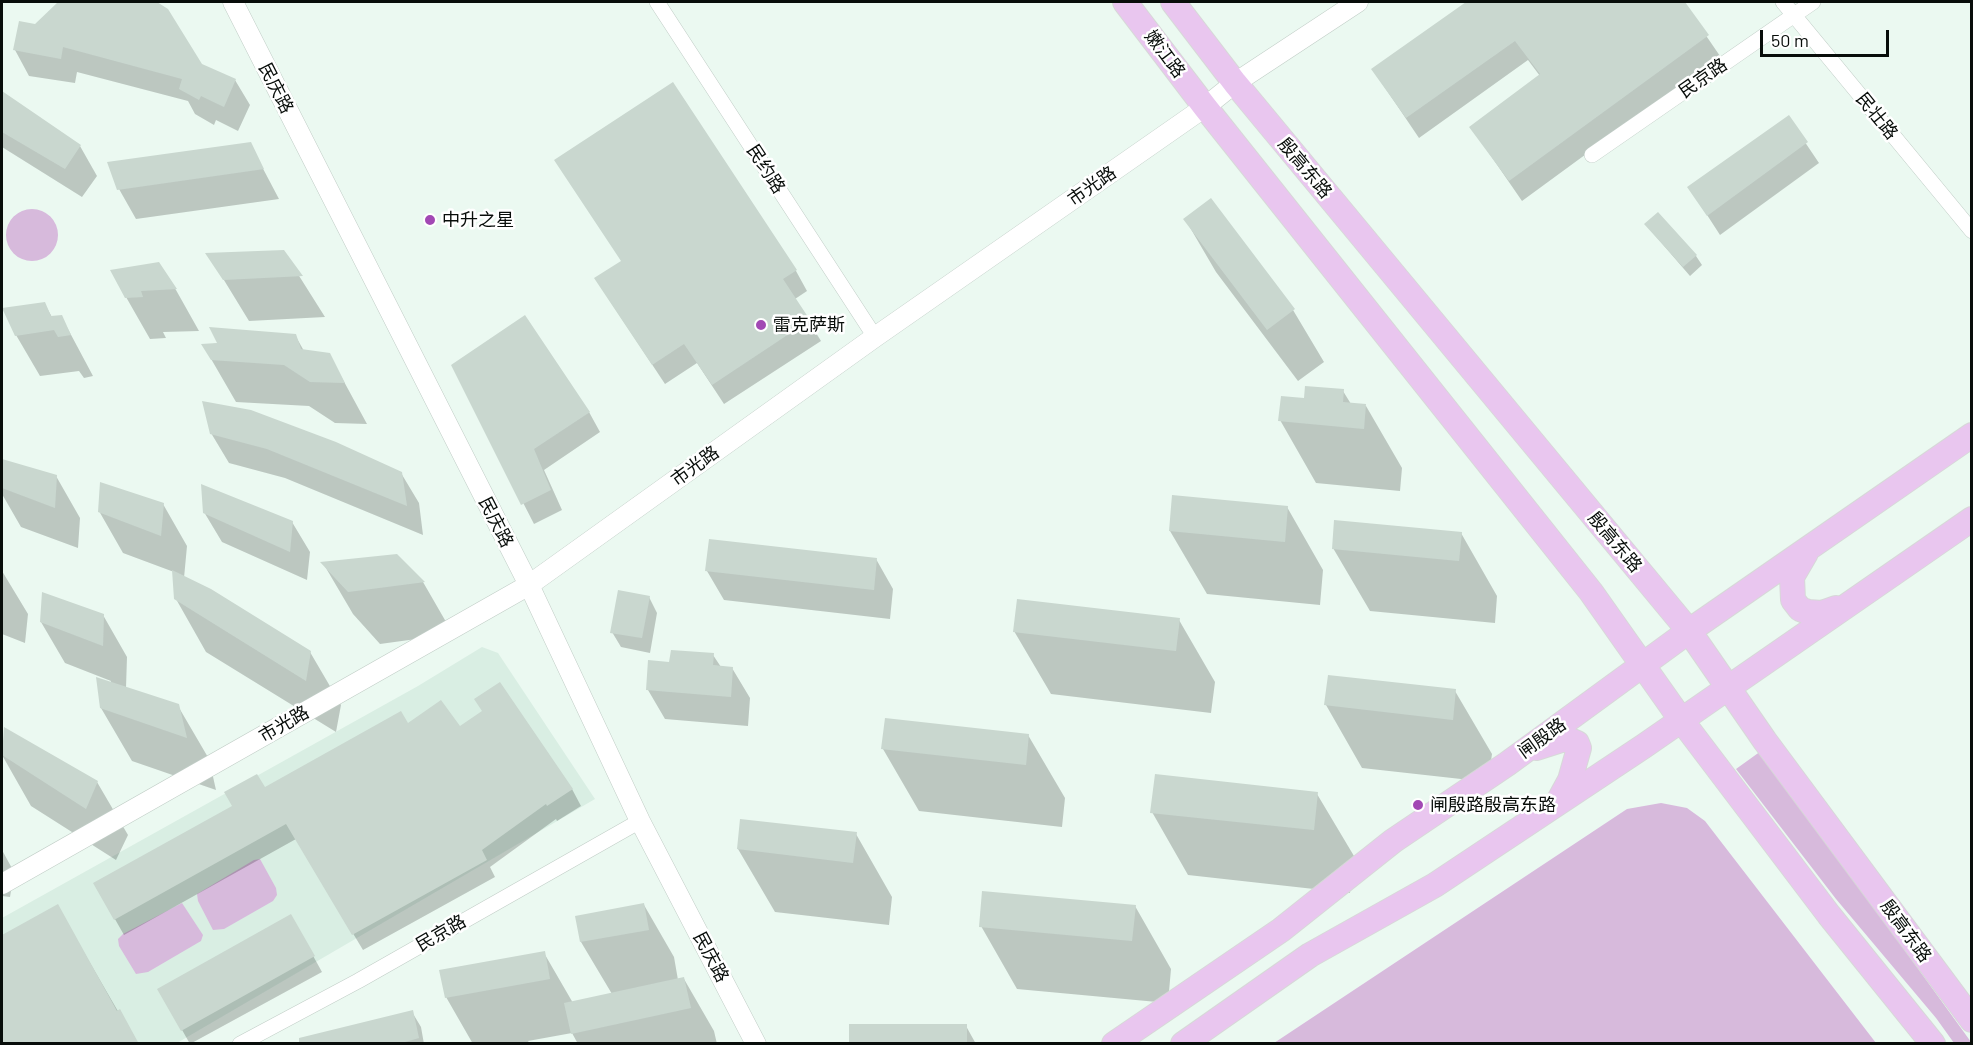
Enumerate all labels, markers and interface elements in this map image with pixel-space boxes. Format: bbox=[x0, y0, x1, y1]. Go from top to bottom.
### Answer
scale bar bbox=[1763, 18, 1892, 56]
street label: 嫩江路 bbox=[1140, 26, 1190, 82]
text: 50 m bbox=[1771, 29, 1809, 51]
street label: 民京路 bbox=[1675, 54, 1731, 102]
street label: 民庆路 bbox=[254, 59, 298, 117]
street label: 民壮路 bbox=[1852, 88, 1902, 144]
street label: 殷高东路 bbox=[1274, 133, 1336, 203]
street label: 民约路 bbox=[742, 140, 790, 198]
street label: 市光路 bbox=[1064, 162, 1120, 210]
place label: 中升之星 bbox=[442, 209, 514, 231]
marker: 中升之星 bbox=[423, 213, 437, 227]
place label: 雷克萨斯 bbox=[773, 314, 845, 336]
marker: 雷克萨斯 bbox=[754, 318, 768, 332]
street label: 市光路 bbox=[667, 441, 723, 491]
street label: 民庆路 bbox=[474, 493, 518, 551]
street label: 殷高东路 bbox=[1584, 507, 1646, 577]
street label: 市光路 bbox=[255, 701, 313, 747]
street label: 闸殷路 bbox=[1514, 713, 1570, 763]
place label: 闸殷路殷高东路 bbox=[1430, 794, 1556, 816]
marker: 闸殷路殷高东路 bbox=[1411, 798, 1425, 812]
street label: 殷高东路 bbox=[1876, 896, 1936, 966]
street label: 民京路 bbox=[412, 910, 470, 956]
street label: 民庆路 bbox=[689, 928, 733, 986]

